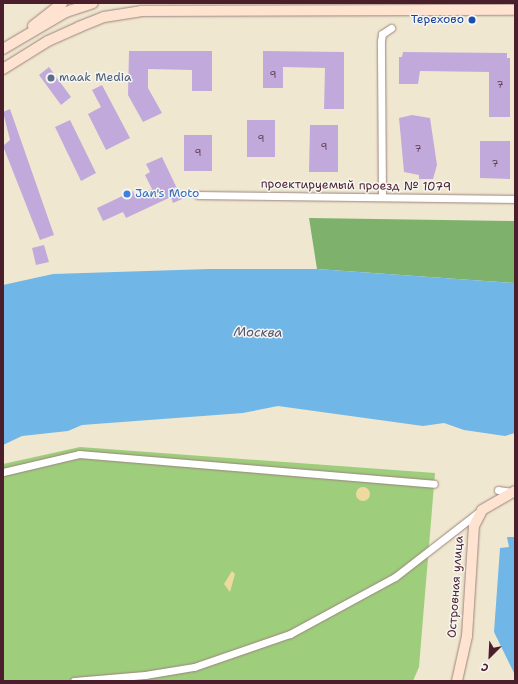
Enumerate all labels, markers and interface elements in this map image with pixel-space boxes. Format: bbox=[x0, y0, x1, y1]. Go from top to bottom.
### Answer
place label: Терехово bbox=[411, 13, 464, 27]
marker: Терехово bbox=[467, 15, 477, 25]
house number: 9 bbox=[270, 69, 276, 81]
place label: maak Media bbox=[59, 71, 131, 85]
marker: maak Media bbox=[46, 73, 56, 83]
house number: 7 bbox=[497, 79, 503, 91]
house number: 9 bbox=[258, 133, 264, 145]
house number: 9 bbox=[321, 141, 327, 153]
house number: 7 bbox=[415, 143, 421, 155]
house number: 9 bbox=[195, 147, 201, 159]
house number: 7 bbox=[492, 158, 498, 170]
street label: проектируемый проезд № 1079 bbox=[261, 177, 451, 195]
place label: Jan's Moto bbox=[135, 187, 199, 201]
marker: Jan's Moto bbox=[122, 189, 132, 199]
water label: Москва bbox=[233, 325, 283, 341]
street label: Островная улица bbox=[445, 535, 467, 639]
north arrow bbox=[470, 636, 510, 676]
text: С bbox=[479, 659, 491, 676]

